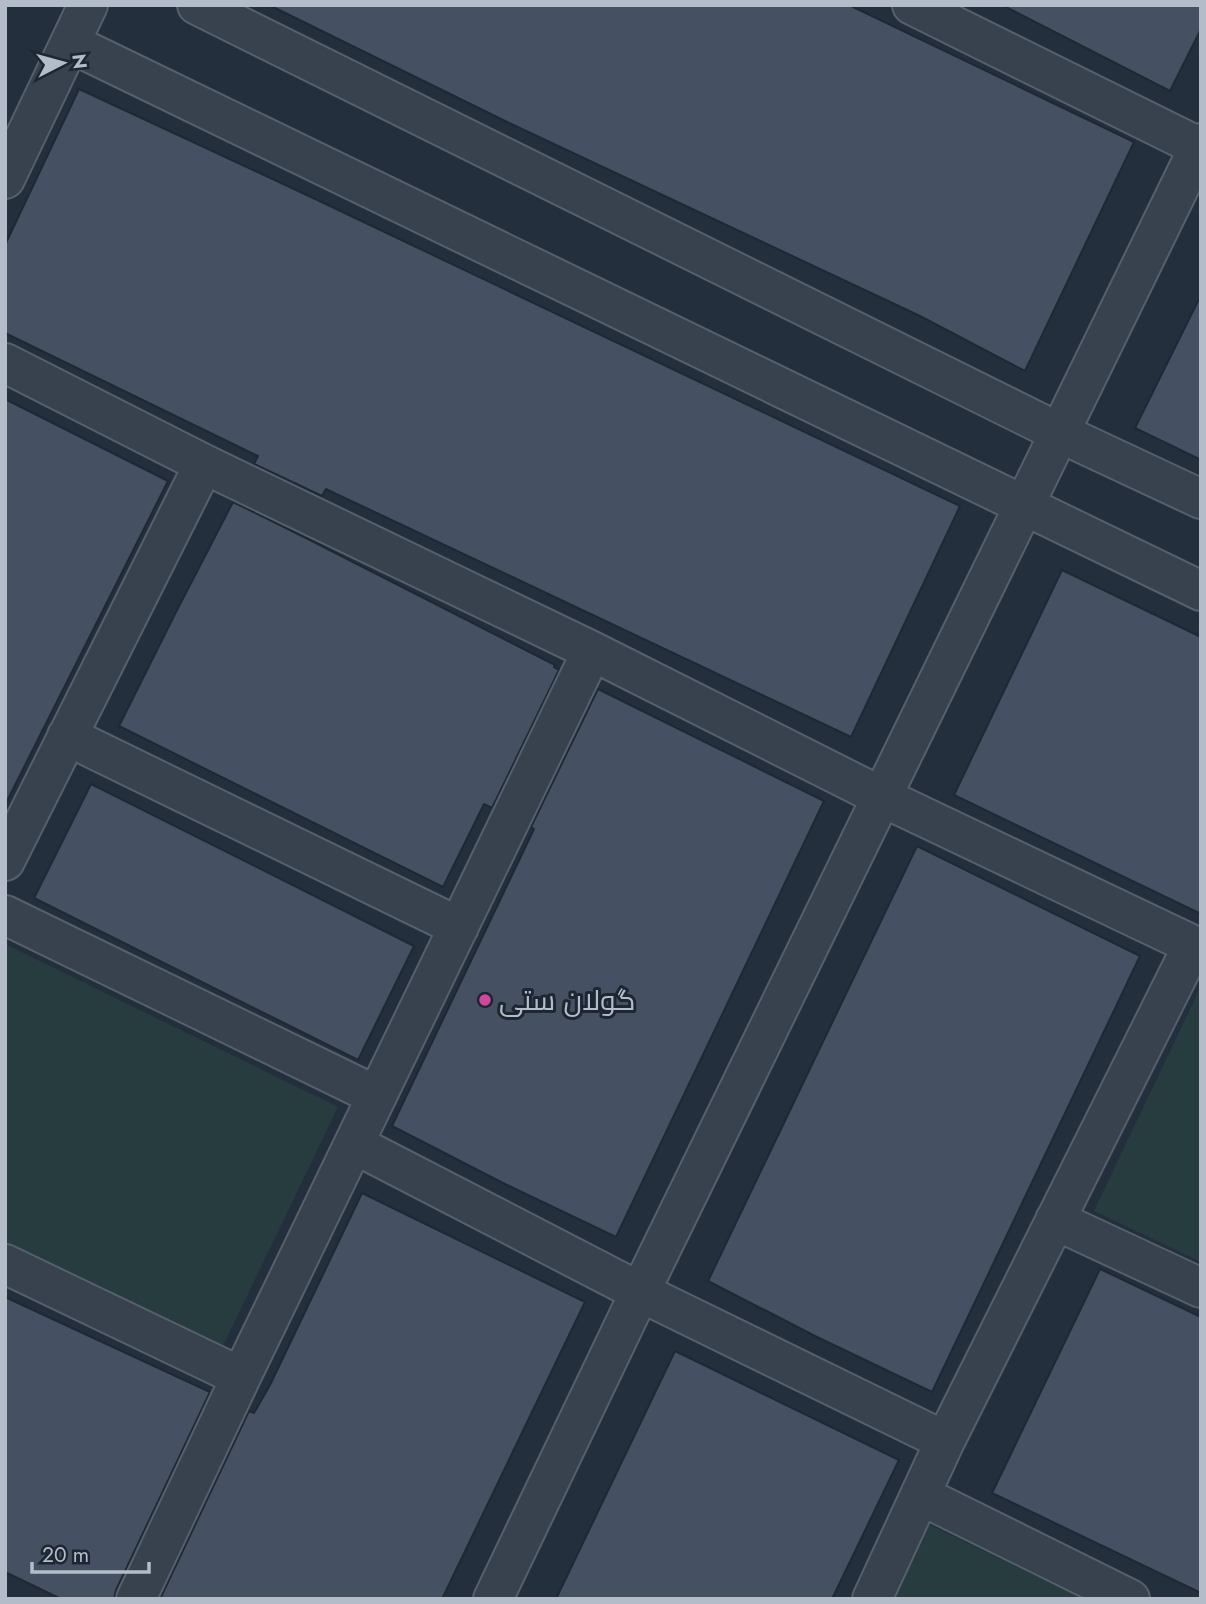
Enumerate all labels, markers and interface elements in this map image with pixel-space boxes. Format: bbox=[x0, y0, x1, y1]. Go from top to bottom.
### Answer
north arrow bbox=[28, 28, 98, 98]
text: N bbox=[65, 52, 94, 70]
place label: گولان ستی bbox=[499, 980, 635, 1021]
marker: گولان ستی bbox=[477, 992, 493, 1008]
scale bar bbox=[32, 1530, 149, 1574]
text: 20 m bbox=[42, 1540, 89, 1570]

